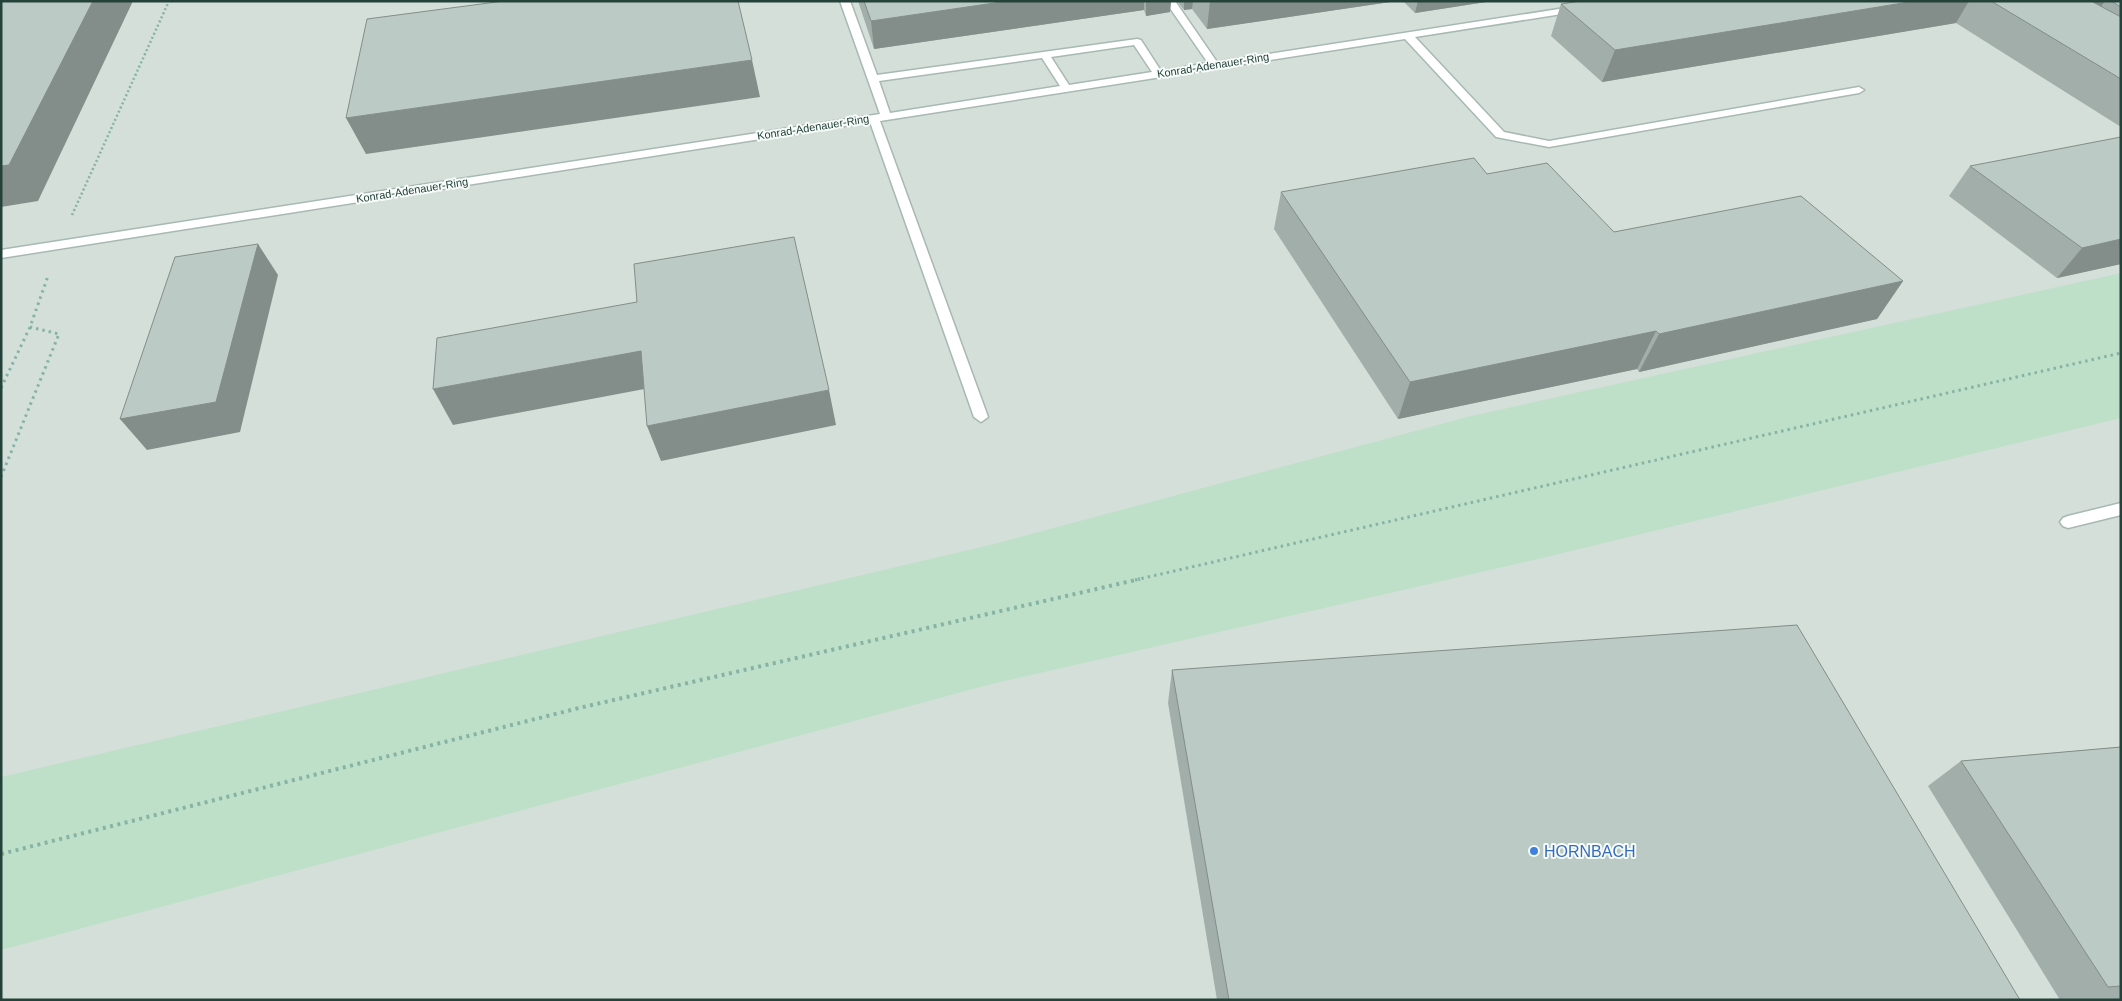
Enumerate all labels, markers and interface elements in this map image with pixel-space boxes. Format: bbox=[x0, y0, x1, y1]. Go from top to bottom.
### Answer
street label: Konrad-Adenauer-Ring bbox=[1156, 50, 1270, 80]
street label: Konrad-Adenauer-Ring bbox=[756, 112, 870, 142]
street label: Konrad-Adenauer-Ring bbox=[355, 175, 469, 205]
place label: HORNBACH bbox=[1544, 843, 1636, 860]
marker: HORNBACH bbox=[1528, 845, 1540, 857]

